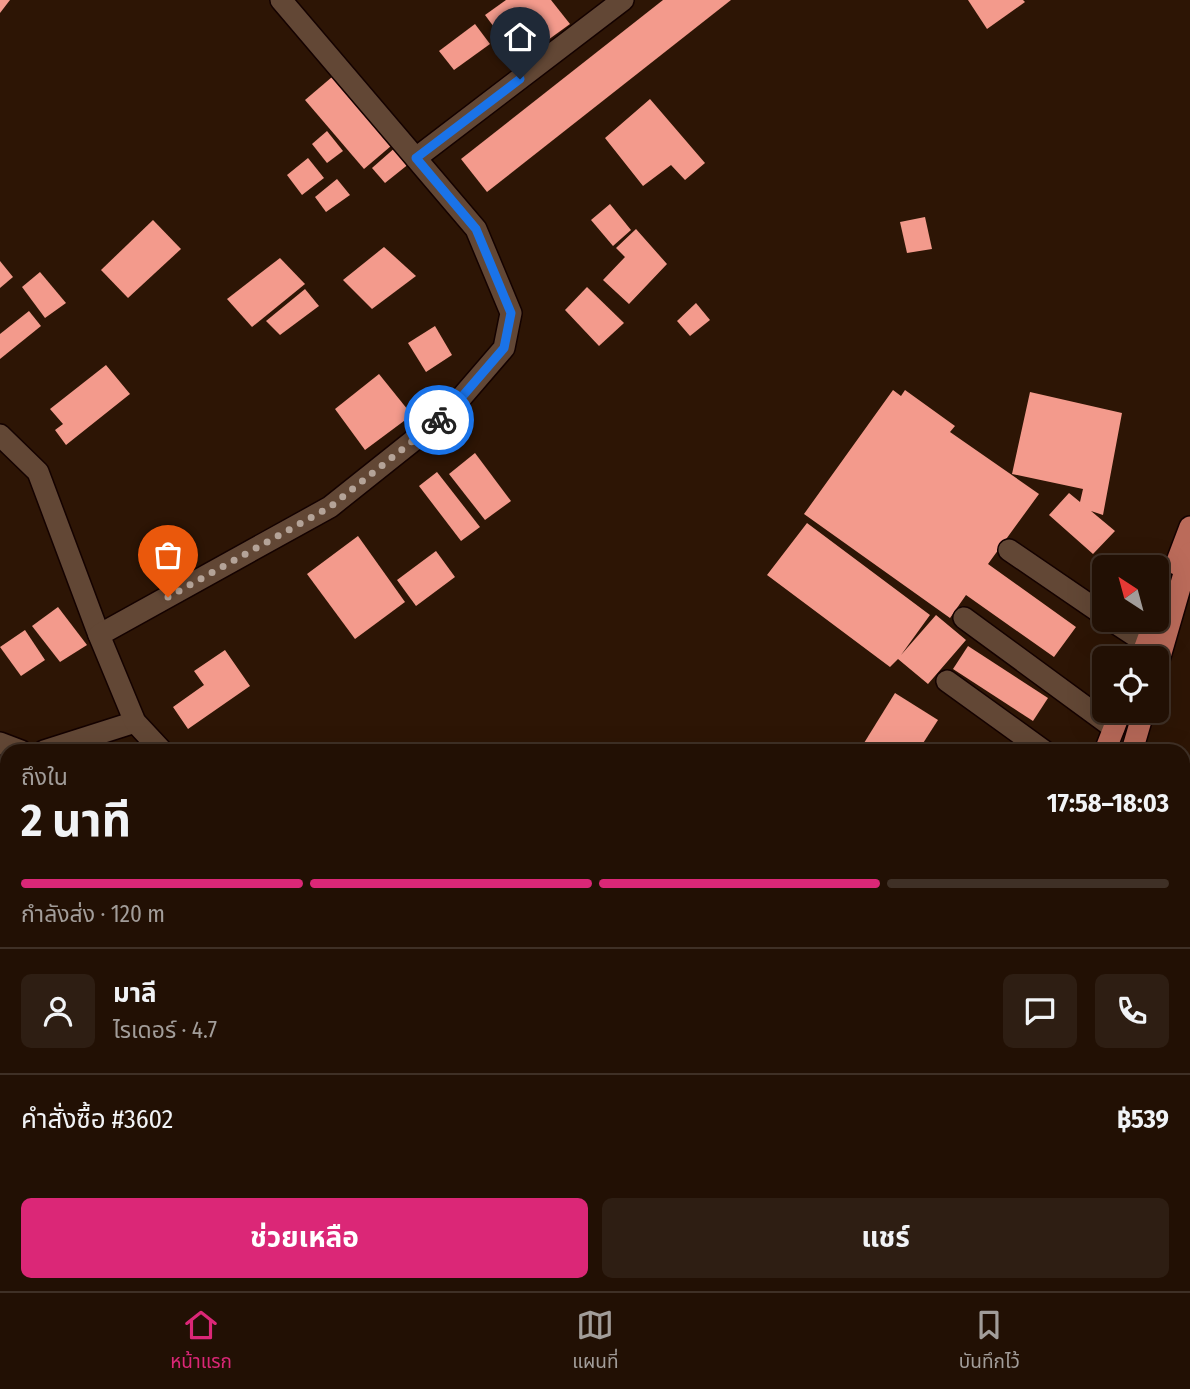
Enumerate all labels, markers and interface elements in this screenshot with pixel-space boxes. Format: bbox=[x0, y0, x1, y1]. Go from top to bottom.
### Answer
pin bbox=[490, 7, 550, 79]
icon: home bbox=[501, 18, 539, 56]
courier bbox=[404, 385, 474, 455]
icon: bike bbox=[420, 401, 458, 439]
pin bbox=[138, 525, 198, 597]
icon: bag bbox=[149, 536, 187, 574]
north arrow bbox=[1092, 555, 1169, 632]
map controls bbox=[1092, 555, 1169, 723]
button: locate bbox=[1092, 646, 1169, 723]
text: ถึงใน bbox=[21, 763, 68, 791]
text: 17:58–18:03 bbox=[1047, 788, 1169, 819]
text: 2 นาที bbox=[21, 793, 131, 848]
text: กำลังส่ง · 120 m bbox=[21, 900, 165, 928]
button: person bbox=[21, 974, 95, 1048]
button: chat bbox=[1003, 974, 1077, 1048]
button: phone bbox=[1095, 974, 1169, 1048]
text: มาลี bbox=[113, 978, 157, 1009]
text: ไรเดอร์ · 4.7 bbox=[113, 1016, 217, 1044]
text: คำสั่งซื้อ #3602 bbox=[21, 1104, 173, 1135]
text: ฿539 bbox=[1117, 1104, 1169, 1135]
button: ช่วยเหลือ bbox=[21, 1198, 588, 1278]
button: แชร์ bbox=[602, 1198, 1169, 1278]
tab: หน้าแรก bbox=[170, 1306, 232, 1377]
tab: แผนที่ bbox=[572, 1306, 619, 1377]
tab: บันทึกไว้ bbox=[959, 1306, 1020, 1377]

